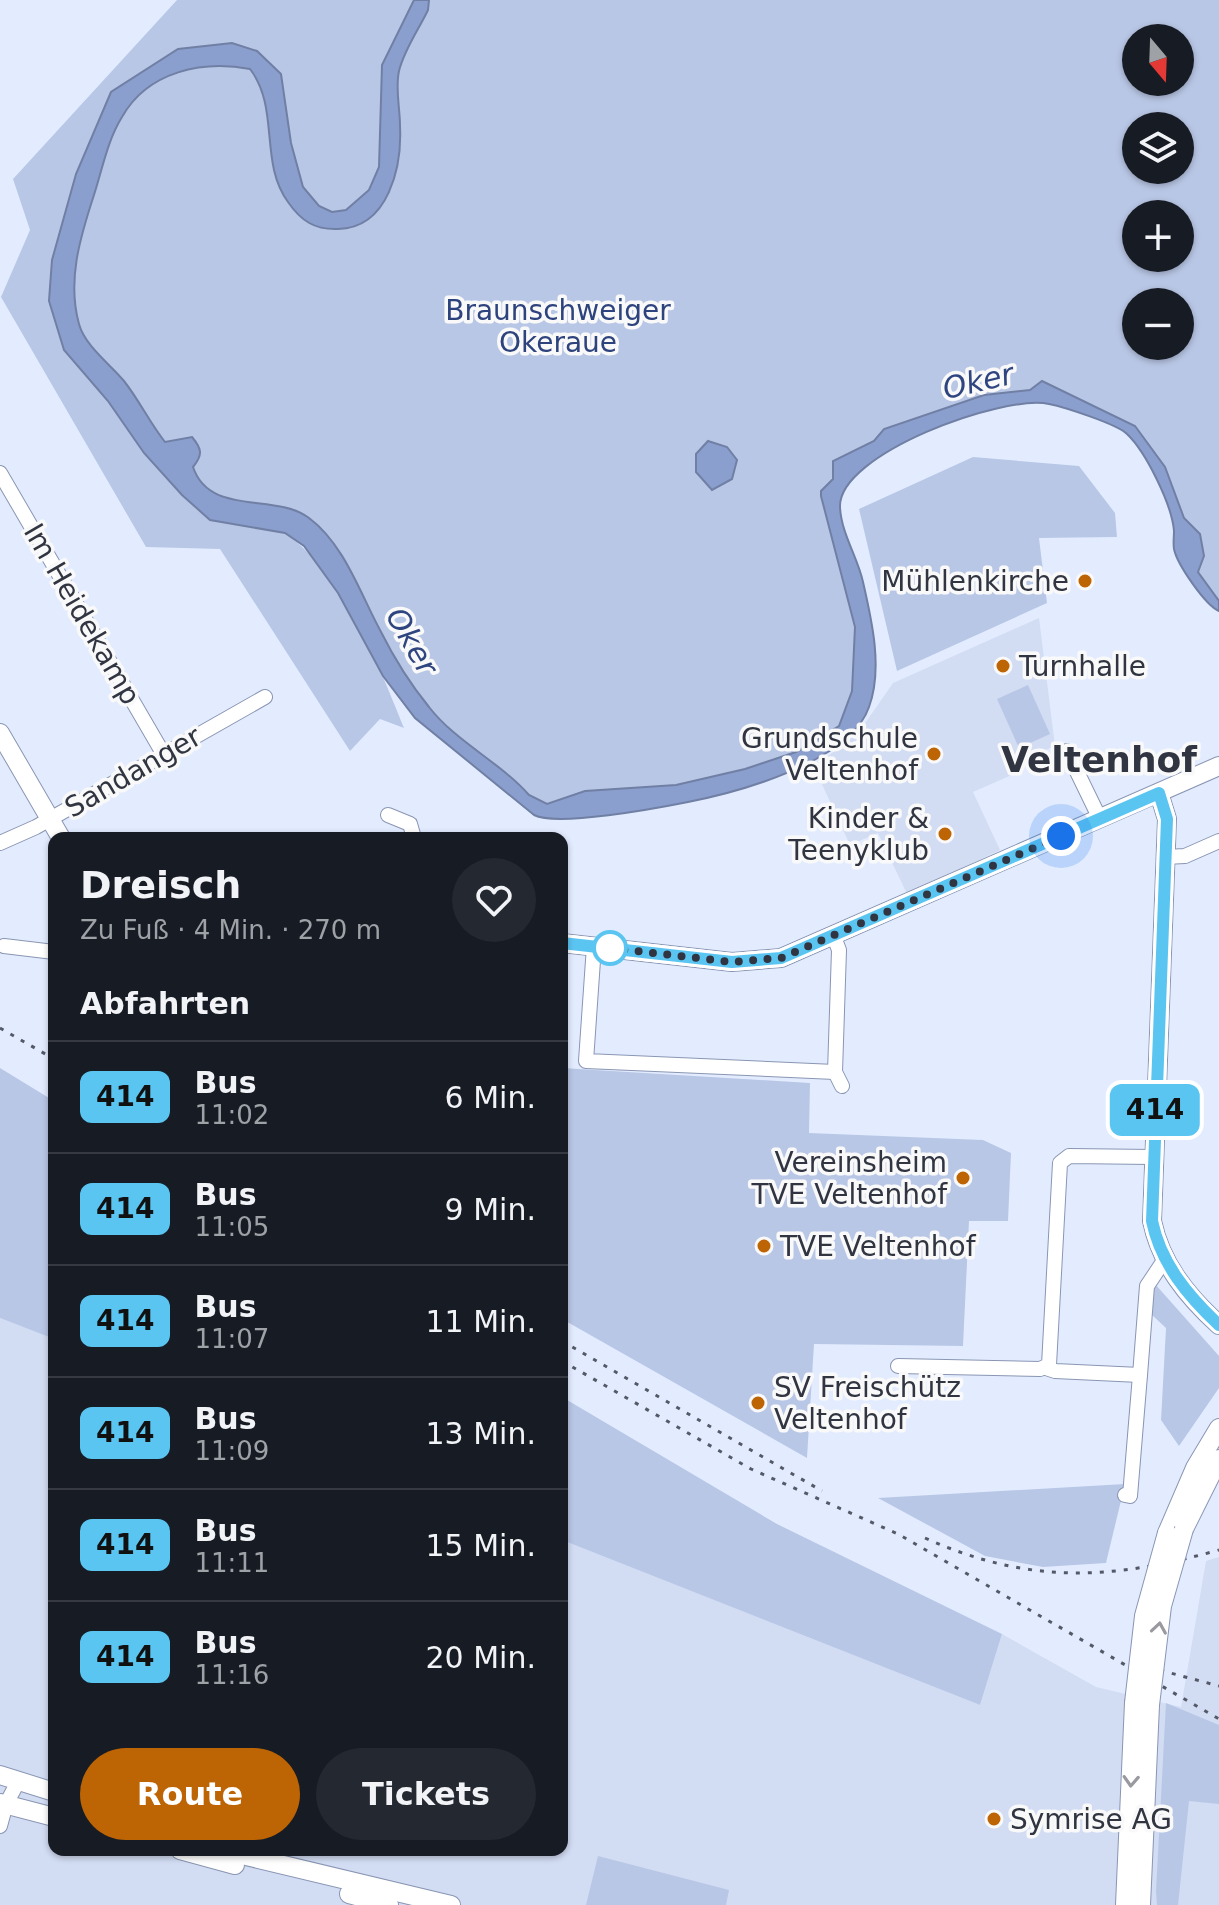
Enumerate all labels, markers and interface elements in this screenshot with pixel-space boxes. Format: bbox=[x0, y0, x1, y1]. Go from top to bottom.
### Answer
north arrow bbox=[1122, 24, 1194, 96]
map controls bbox=[1122, 24, 1194, 360]
button: layers bbox=[1122, 112, 1194, 184]
button: + bbox=[1122, 200, 1194, 272]
button: − bbox=[1122, 288, 1194, 360]
park label: Braunschweiger Okeraue bbox=[445, 294, 671, 359]
water label: Oker bbox=[939, 356, 1019, 406]
street label: Im Heidekamp bbox=[17, 518, 147, 710]
place label: Mühlenkirche bbox=[881, 565, 1069, 598]
marker: Mühlenkirche bbox=[1076, 572, 1094, 590]
water label: Oker bbox=[379, 601, 446, 682]
place label: Turnhalle bbox=[1018, 650, 1146, 683]
marker: Turnhalle bbox=[994, 657, 1012, 675]
street label: Sandanger bbox=[59, 720, 207, 824]
place label: Grundschule Veltenhof bbox=[741, 722, 919, 787]
district label: Veltenhof bbox=[1001, 739, 1197, 780]
marker: Grundschule Veltenhof bbox=[925, 745, 943, 763]
place label: Kinder & Teenyklub bbox=[787, 802, 929, 867]
your location bbox=[1041, 816, 1081, 856]
marker: Kinder & Teenyklub bbox=[936, 825, 954, 843]
button: heart bbox=[452, 858, 536, 942]
text: Dreisch bbox=[80, 863, 241, 907]
text: Zu Fuß · 4 Min. · 270 m bbox=[80, 915, 381, 945]
unlabelled marker bbox=[593, 931, 627, 965]
text: Abfahrten bbox=[80, 986, 250, 1021]
text: Bus bbox=[194, 1065, 257, 1100]
text: 414 bbox=[96, 1080, 154, 1113]
text: 6 Min. bbox=[445, 1080, 536, 1115]
line badge: 414 bbox=[1109, 1084, 1201, 1136]
text: 414 bbox=[1126, 1093, 1184, 1126]
text: 11:02 bbox=[194, 1100, 269, 1130]
place label: Vereinsheim TVE Veltenhof bbox=[750, 1146, 948, 1211]
marker: Vereinsheim TVE Veltenhof bbox=[954, 1169, 972, 1187]
text: Bus bbox=[194, 1177, 257, 1212]
text: 414 bbox=[96, 1192, 154, 1225]
text: 9 Min. bbox=[445, 1192, 536, 1227]
text: 11:05 bbox=[194, 1212, 269, 1242]
place label: TVE Veltenhof bbox=[779, 1230, 977, 1263]
marker: TVE Veltenhof bbox=[755, 1237, 773, 1255]
text: Bus bbox=[194, 1289, 257, 1324]
text: 414 bbox=[96, 1304, 154, 1337]
text: 11 Min. bbox=[426, 1304, 536, 1339]
text: 11:07 bbox=[194, 1324, 269, 1354]
place label: SV Freischütz Veltenhof bbox=[774, 1371, 961, 1436]
marker: SV Freischütz Veltenhof bbox=[749, 1394, 767, 1412]
text: Bus bbox=[194, 1401, 257, 1436]
text: 414 bbox=[96, 1416, 154, 1449]
text: 13 Min. bbox=[426, 1416, 536, 1451]
text: 11:09 bbox=[194, 1436, 269, 1466]
text: Bus bbox=[194, 1513, 257, 1548]
text: 414 bbox=[96, 1528, 154, 1561]
text: 15 Min. bbox=[426, 1528, 536, 1563]
text: 11:11 bbox=[194, 1548, 269, 1578]
one-way arrow bbox=[1150, 1621, 1167, 1635]
text: Bus bbox=[194, 1625, 257, 1660]
text: 414 bbox=[96, 1640, 154, 1673]
text: 20 Min. bbox=[426, 1640, 536, 1675]
text: 11:16 bbox=[194, 1660, 269, 1690]
button: Route bbox=[80, 1748, 300, 1840]
button: Tickets bbox=[316, 1748, 536, 1840]
one-way arrow bbox=[1122, 1775, 1139, 1788]
place label: Symrise AG bbox=[1010, 1803, 1172, 1836]
marker: Symrise AG bbox=[985, 1810, 1003, 1828]

